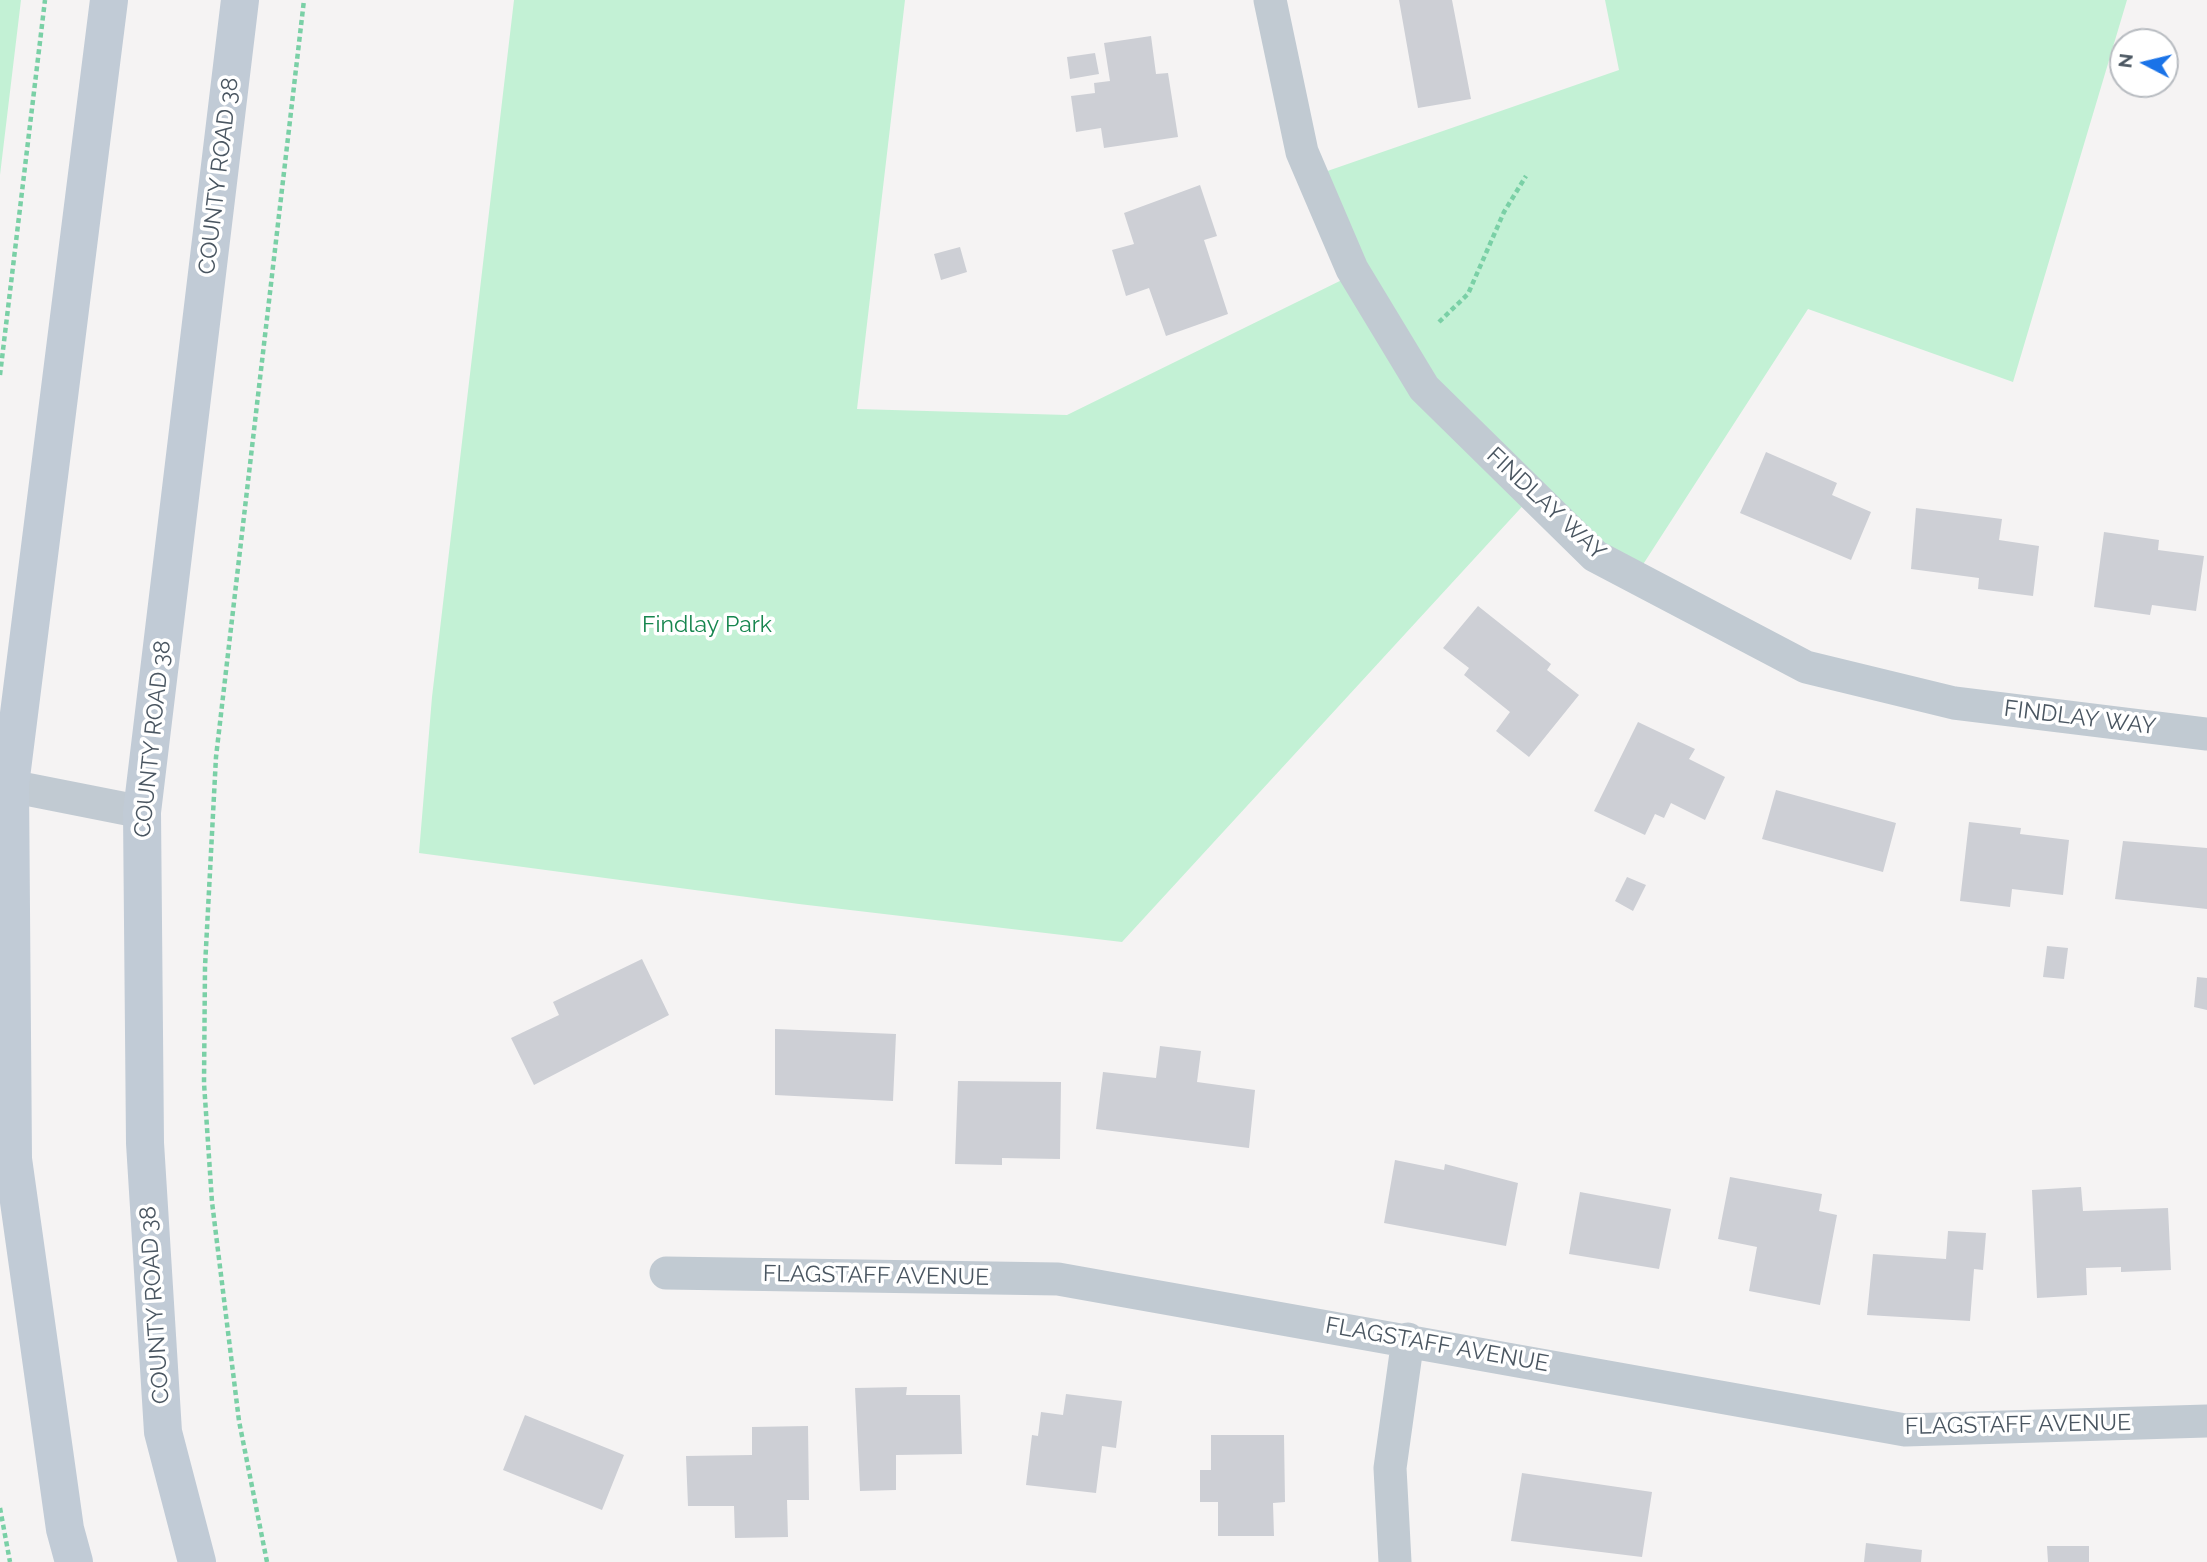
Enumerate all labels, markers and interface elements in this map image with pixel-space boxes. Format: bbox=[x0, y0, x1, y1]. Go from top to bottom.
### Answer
north arrow bbox=[2109, 28, 2179, 98]
text: N bbox=[2113, 52, 2137, 69]
street label: COUNTY ROAD 38 bbox=[193, 76, 245, 276]
street label: FINDLAY WAY bbox=[1481, 442, 1611, 566]
park label: Findlay Park bbox=[642, 611, 772, 639]
street label: COUNTY ROAD 38 bbox=[129, 639, 177, 839]
street label: FINDLAY WAY bbox=[2002, 695, 2158, 741]
street label: COUNTY ROAD 38 bbox=[134, 1205, 176, 1405]
street label: FLAGSTAFF AVENUE bbox=[763, 1260, 989, 1292]
street label: FLAGSTAFF AVENUE bbox=[1323, 1312, 1551, 1378]
street label: FLAGSTAFF AVENUE bbox=[1905, 1409, 2131, 1441]

